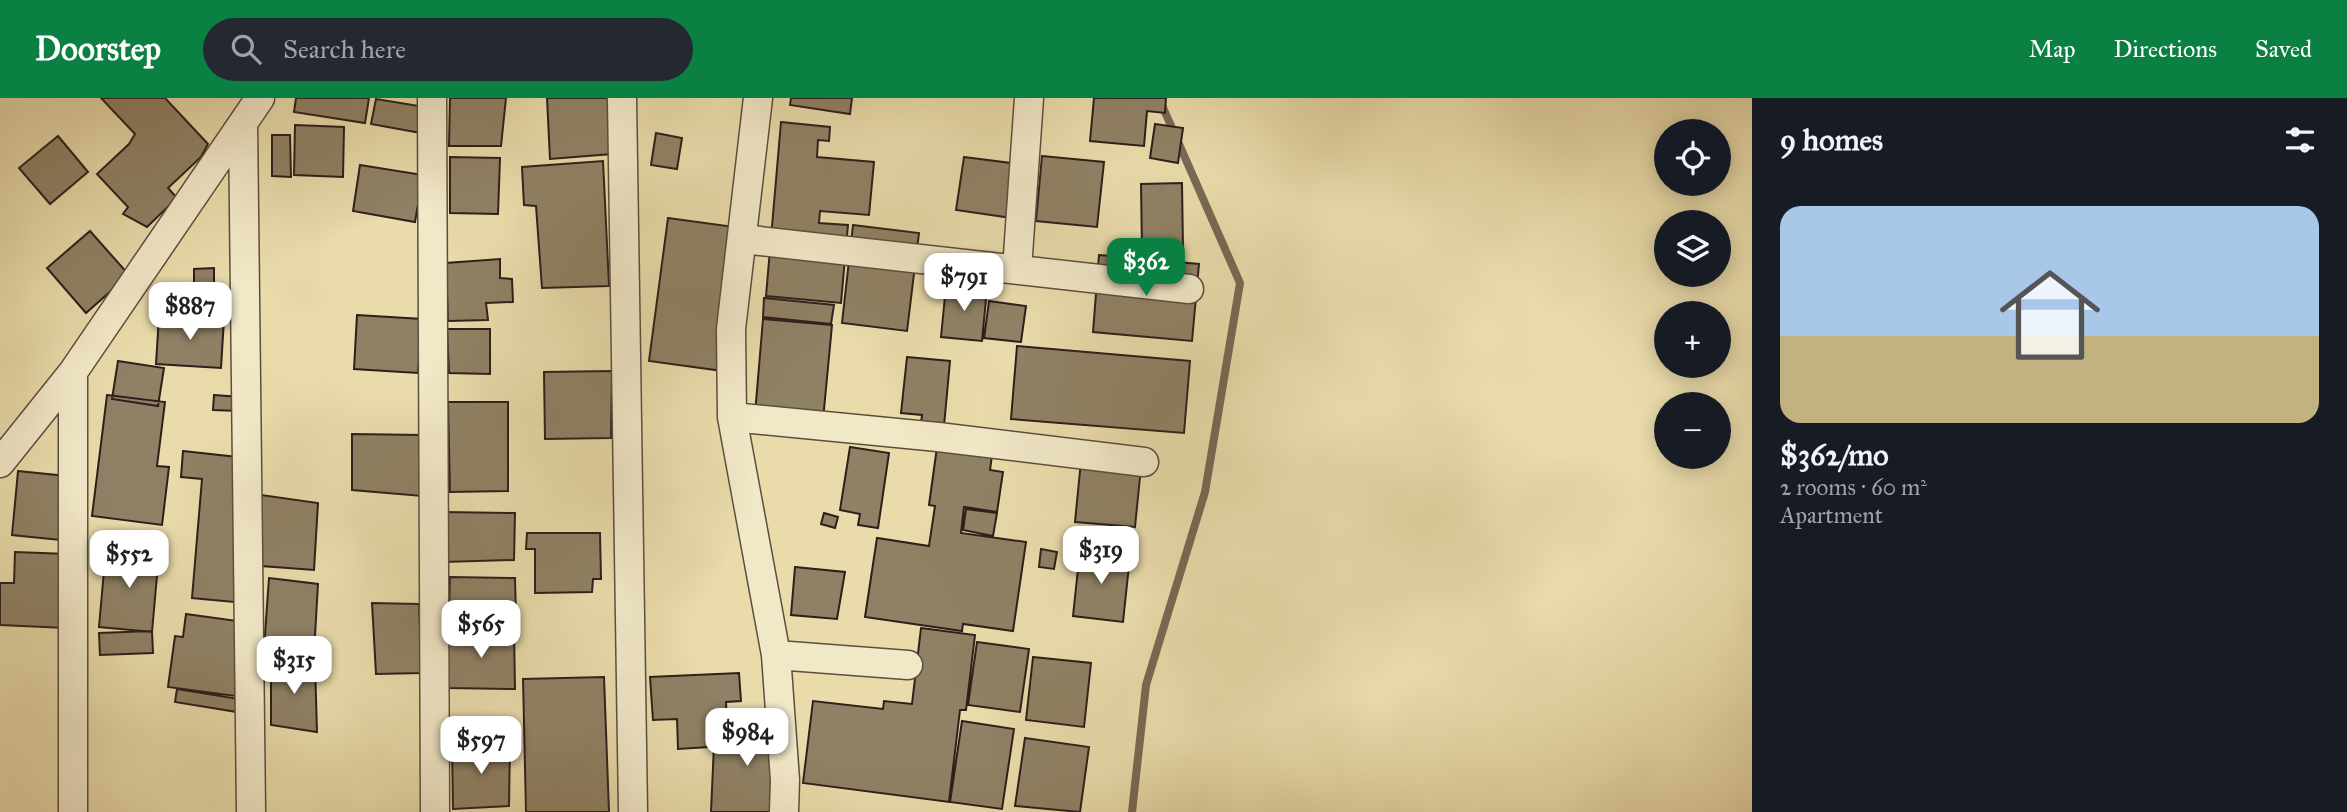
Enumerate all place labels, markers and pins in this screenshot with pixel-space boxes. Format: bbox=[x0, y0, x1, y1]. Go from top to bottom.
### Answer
pin: $362 bbox=[1105, 238, 1187, 298]
pin: $791 bbox=[923, 254, 1005, 313]
pin: $887 bbox=[149, 282, 231, 342]
pin: $319 bbox=[1060, 526, 1142, 586]
pin: $552 bbox=[88, 531, 170, 590]
pin: $565 bbox=[440, 601, 522, 660]
pin: $315 bbox=[253, 636, 335, 696]
pin: $984 bbox=[706, 708, 788, 768]
pin: $597 bbox=[440, 716, 522, 776]

